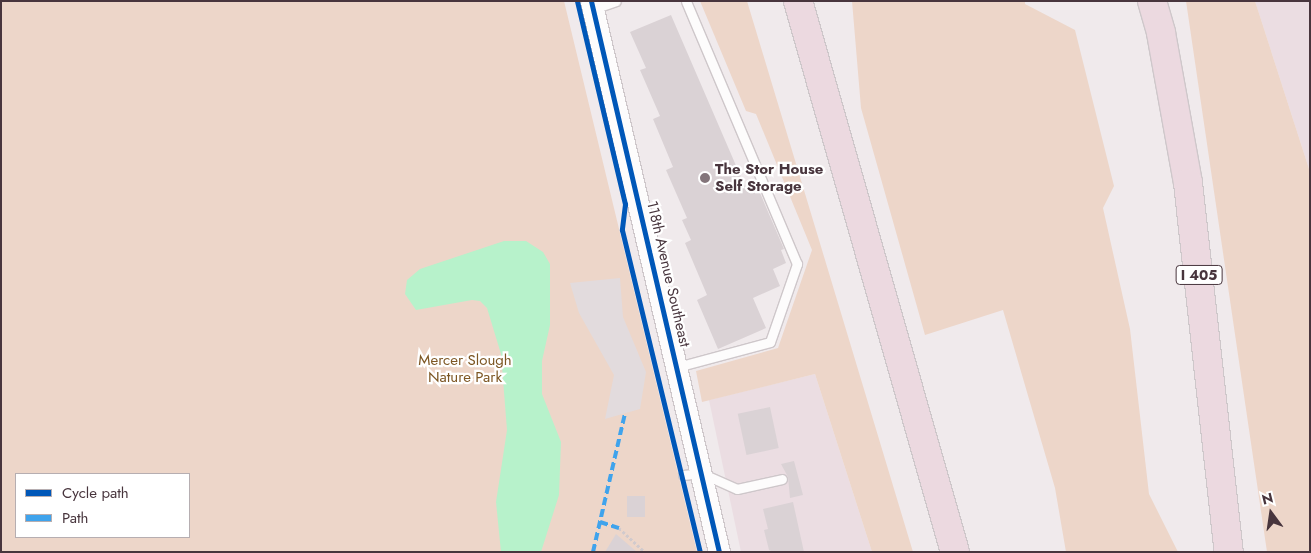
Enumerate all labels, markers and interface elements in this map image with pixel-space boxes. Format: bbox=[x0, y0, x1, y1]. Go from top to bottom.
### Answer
place label: The Stor House Self Storage bbox=[715, 160, 823, 195]
marker: The Stor House Self Storage bbox=[699, 172, 711, 184]
street label: 118th Avenue Southeast bbox=[642, 199, 694, 349]
road number: I 405 bbox=[1175, 264, 1223, 286]
park label: Mercer Slough Nature Park bbox=[418, 351, 512, 386]
legend bbox=[15, 473, 190, 538]
text: Cycle path bbox=[62, 482, 129, 504]
text: N bbox=[1260, 487, 1275, 509]
north arrow bbox=[1246, 488, 1296, 538]
text: Path bbox=[62, 507, 88, 529]

